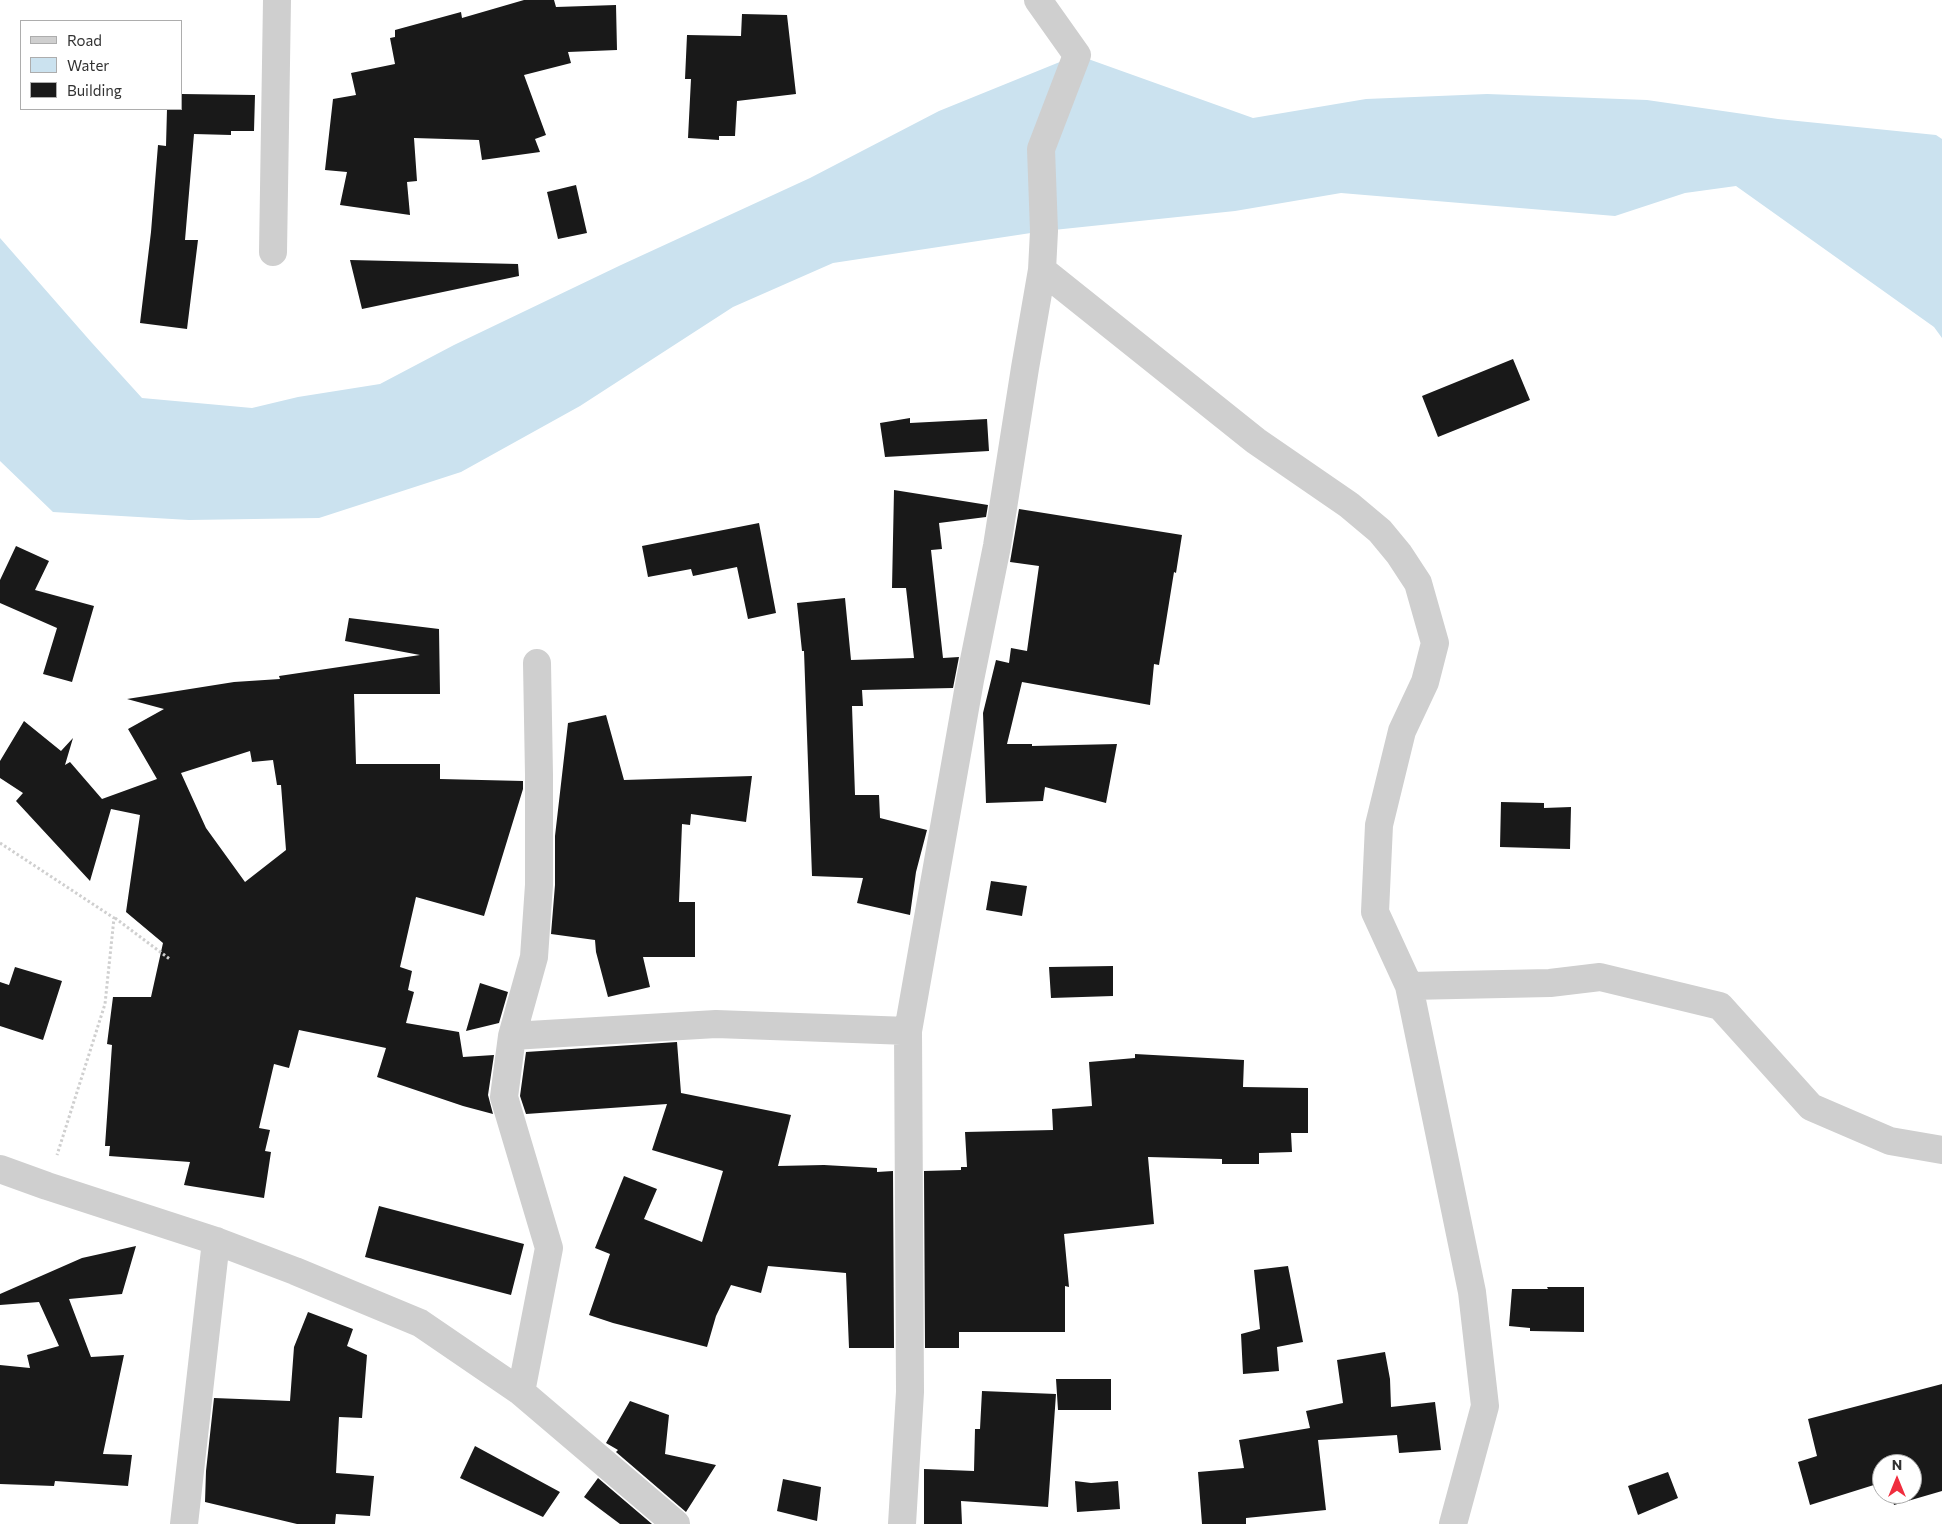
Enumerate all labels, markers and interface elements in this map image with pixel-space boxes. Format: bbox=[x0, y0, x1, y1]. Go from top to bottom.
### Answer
legend bbox=[20, 20, 182, 110]
text: Road bbox=[67, 31, 102, 49]
text: Water bbox=[67, 56, 109, 74]
text: Building bbox=[67, 81, 122, 99]
north arrow bbox=[1872, 1454, 1922, 1504]
text: N bbox=[1892, 1456, 1902, 1473]

